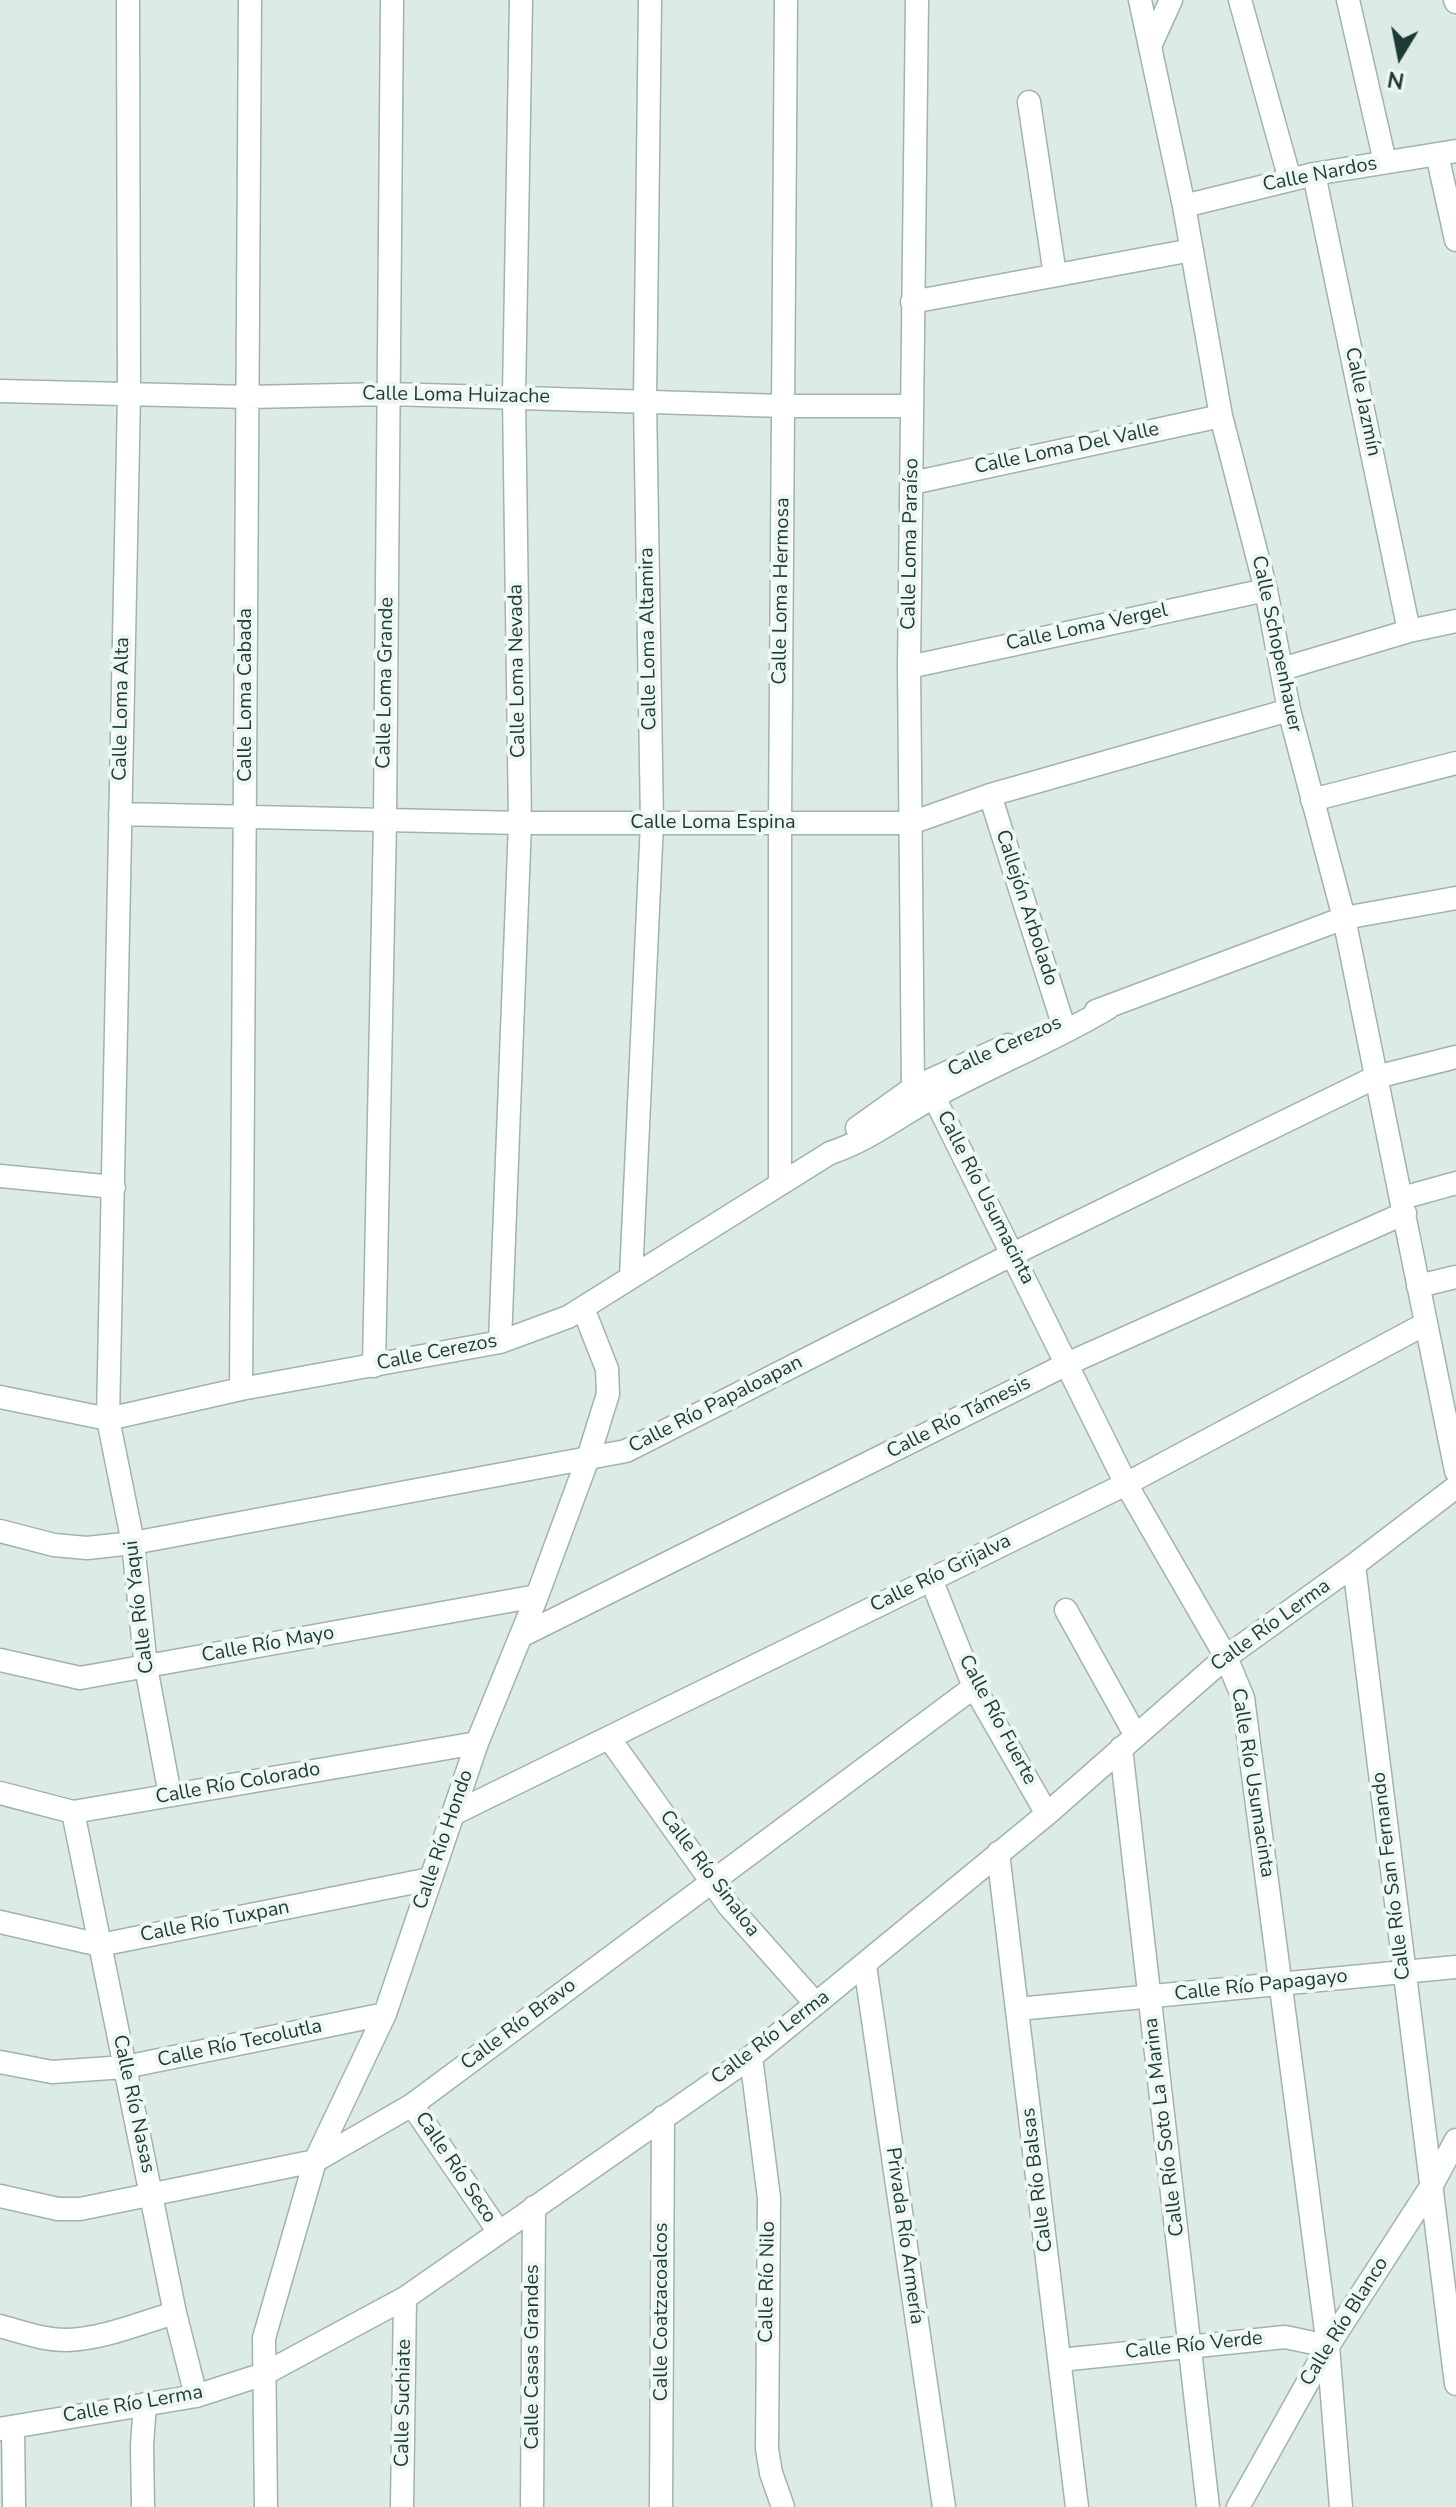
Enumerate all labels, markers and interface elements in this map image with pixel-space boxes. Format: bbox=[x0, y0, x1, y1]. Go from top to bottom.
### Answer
north arrow bbox=[1360, 16, 1440, 96]
text: N bbox=[1385, 63, 1407, 96]
street label: Calle Nardos bbox=[1261, 152, 1379, 198]
street label: Calle Jazmín bbox=[1339, 345, 1385, 459]
street label: Calle Loma Huizache bbox=[362, 382, 550, 410]
street label: Calle Loma Del Valle bbox=[972, 418, 1162, 480]
street label: Calle Loma Paraíso bbox=[898, 458, 924, 630]
street label: Calle Loma Hermosa bbox=[768, 497, 796, 685]
street label: Calle Loma Altamira bbox=[635, 547, 663, 731]
street label: Calle Schopenhauer bbox=[1246, 554, 1306, 734]
street label: Calle Loma Nevada bbox=[504, 584, 532, 758]
street label: Calle Loma Grande bbox=[373, 597, 399, 769]
street label: Calle Loma Vergel bbox=[1004, 599, 1170, 657]
street label: Calle Loma Cabada bbox=[234, 608, 258, 782]
street label: Calle Loma Alta bbox=[109, 637, 135, 781]
street label: Calle Loma Espina bbox=[630, 811, 796, 835]
street label: Callejón Arbolado bbox=[990, 827, 1062, 989]
street label: Calle Cerezos bbox=[944, 1011, 1066, 1083]
street label: Calle Río Usumacinta bbox=[931, 1107, 1039, 1289]
street label: Calle Cerezos bbox=[375, 1330, 499, 1376]
street label: Calle Río Papaloapan bbox=[625, 1351, 807, 1459]
street label: Calle Río Támesis bbox=[883, 1371, 1035, 1465]
street label: Calle Río Grijalva bbox=[867, 1530, 1015, 1618]
street label: Calle Río Yaqui bbox=[120, 1539, 160, 1675]
street label: Calle Río Lerma bbox=[1207, 1575, 1335, 1677]
street label: Calle Río Mayo bbox=[200, 1622, 336, 1668]
street label: Calle Río Fuerte bbox=[953, 1651, 1041, 1789]
street label: Calle Río Usumacinta bbox=[1225, 1687, 1279, 1879]
street label: Calle Río Colorado bbox=[154, 1758, 322, 1810]
street label: Calle Río Hondo bbox=[409, 1767, 479, 1913]
street label: Calle Río San Fernando bbox=[1367, 1771, 1417, 1981]
street label: Calle Río Sinaloa bbox=[654, 1806, 764, 1942]
street label: Calle Río Tuxpan bbox=[138, 1896, 292, 1948]
street label: Calle Río Papagayo bbox=[1173, 1965, 1349, 2007]
street label: Calle Río Bravo bbox=[457, 1974, 581, 2076]
street label: Calle Río Lerma bbox=[707, 1986, 835, 2090]
street label: Calle Río Tecolutla bbox=[156, 2015, 324, 2073]
street label: Calle Río Soto La Marina bbox=[1140, 2016, 1190, 2238]
street label: Calle Río Nasas bbox=[107, 2033, 159, 2175]
street label: Calle Río Balsas bbox=[1017, 2106, 1059, 2254]
street label: Calle Río Seco bbox=[409, 2108, 501, 2228]
street label: Privada Río Armería bbox=[880, 2146, 928, 2326]
street label: Calle Río Nilo bbox=[755, 2221, 781, 2343]
street label: Calle Coatzacoalcos bbox=[650, 2223, 674, 2401]
street label: Calle Río Blanco bbox=[1296, 2253, 1394, 2391]
street label: Calle Casas Grandes bbox=[521, 2264, 545, 2450]
street label: Calle Río Verde bbox=[1124, 2327, 1264, 2365]
street label: Calle Suchiate bbox=[391, 2339, 417, 2467]
street label: Calle Río Lerma bbox=[61, 2381, 205, 2429]

